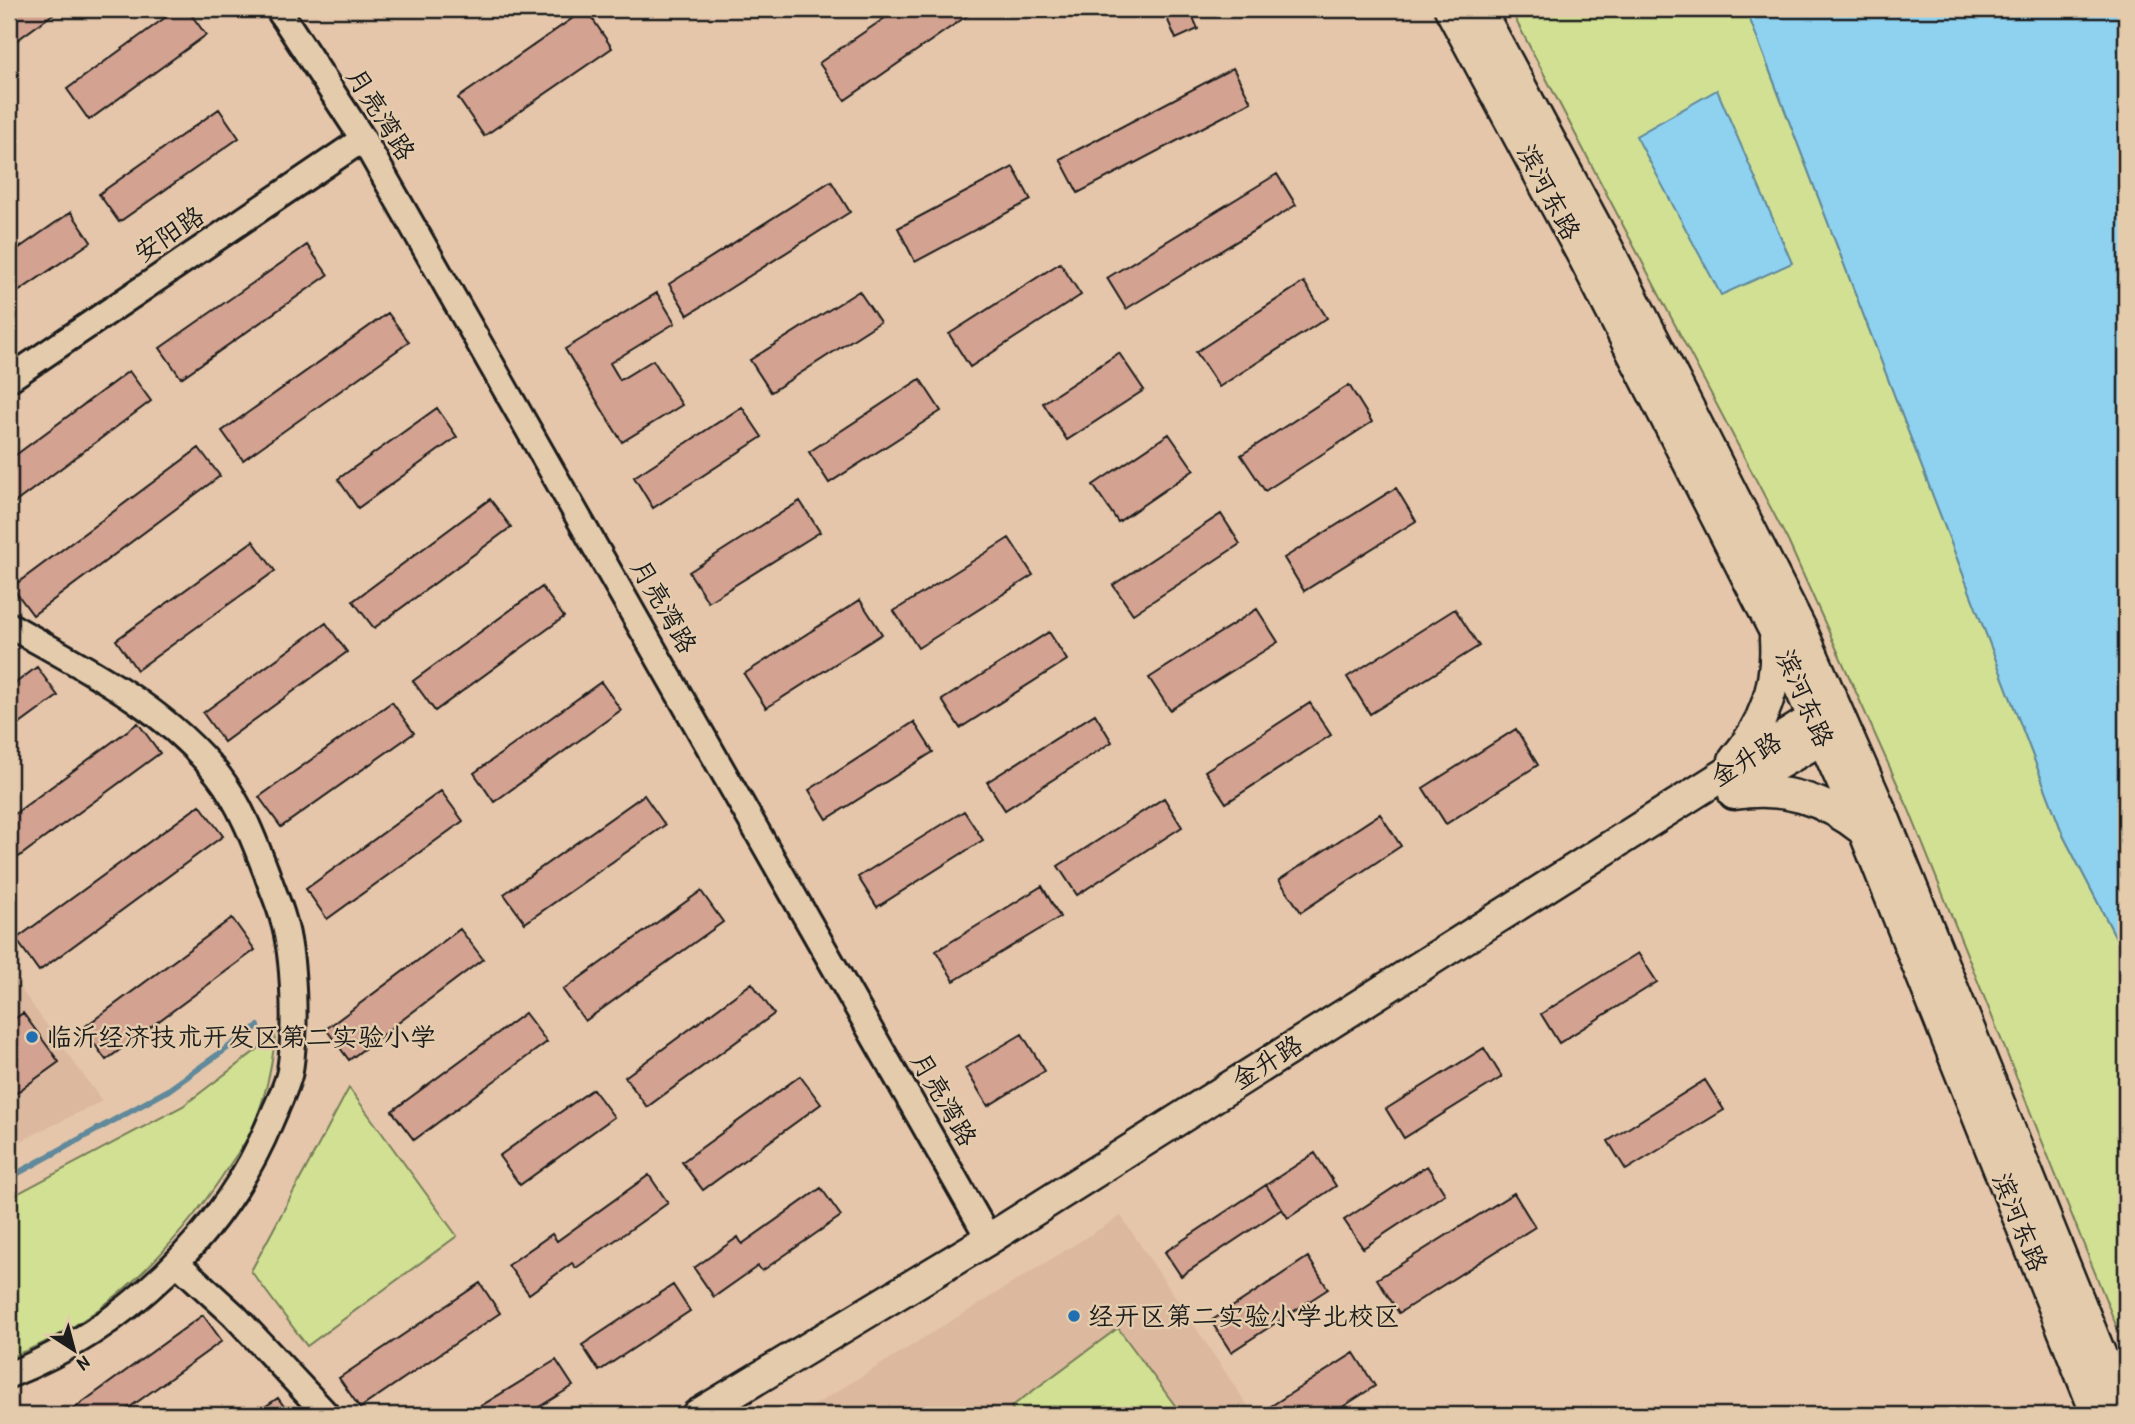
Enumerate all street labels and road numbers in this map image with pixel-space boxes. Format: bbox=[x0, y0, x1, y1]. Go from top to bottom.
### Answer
street label: 月亮湾路 bbox=[339, 60, 424, 167]
street label: 滨河东路 bbox=[1510, 138, 1589, 246]
street label: 安阳路 bbox=[127, 197, 211, 270]
street label: 月亮湾路 bbox=[623, 552, 706, 660]
street label: 滨河东路 bbox=[1768, 643, 1843, 752]
street label: 金升路 bbox=[1703, 723, 1788, 794]
street label: 金升路 bbox=[1224, 1026, 1309, 1097]
street label: 月亮湾路 bbox=[903, 1045, 986, 1153]
street label: 滨河东路 bbox=[1985, 1167, 2056, 1277]

